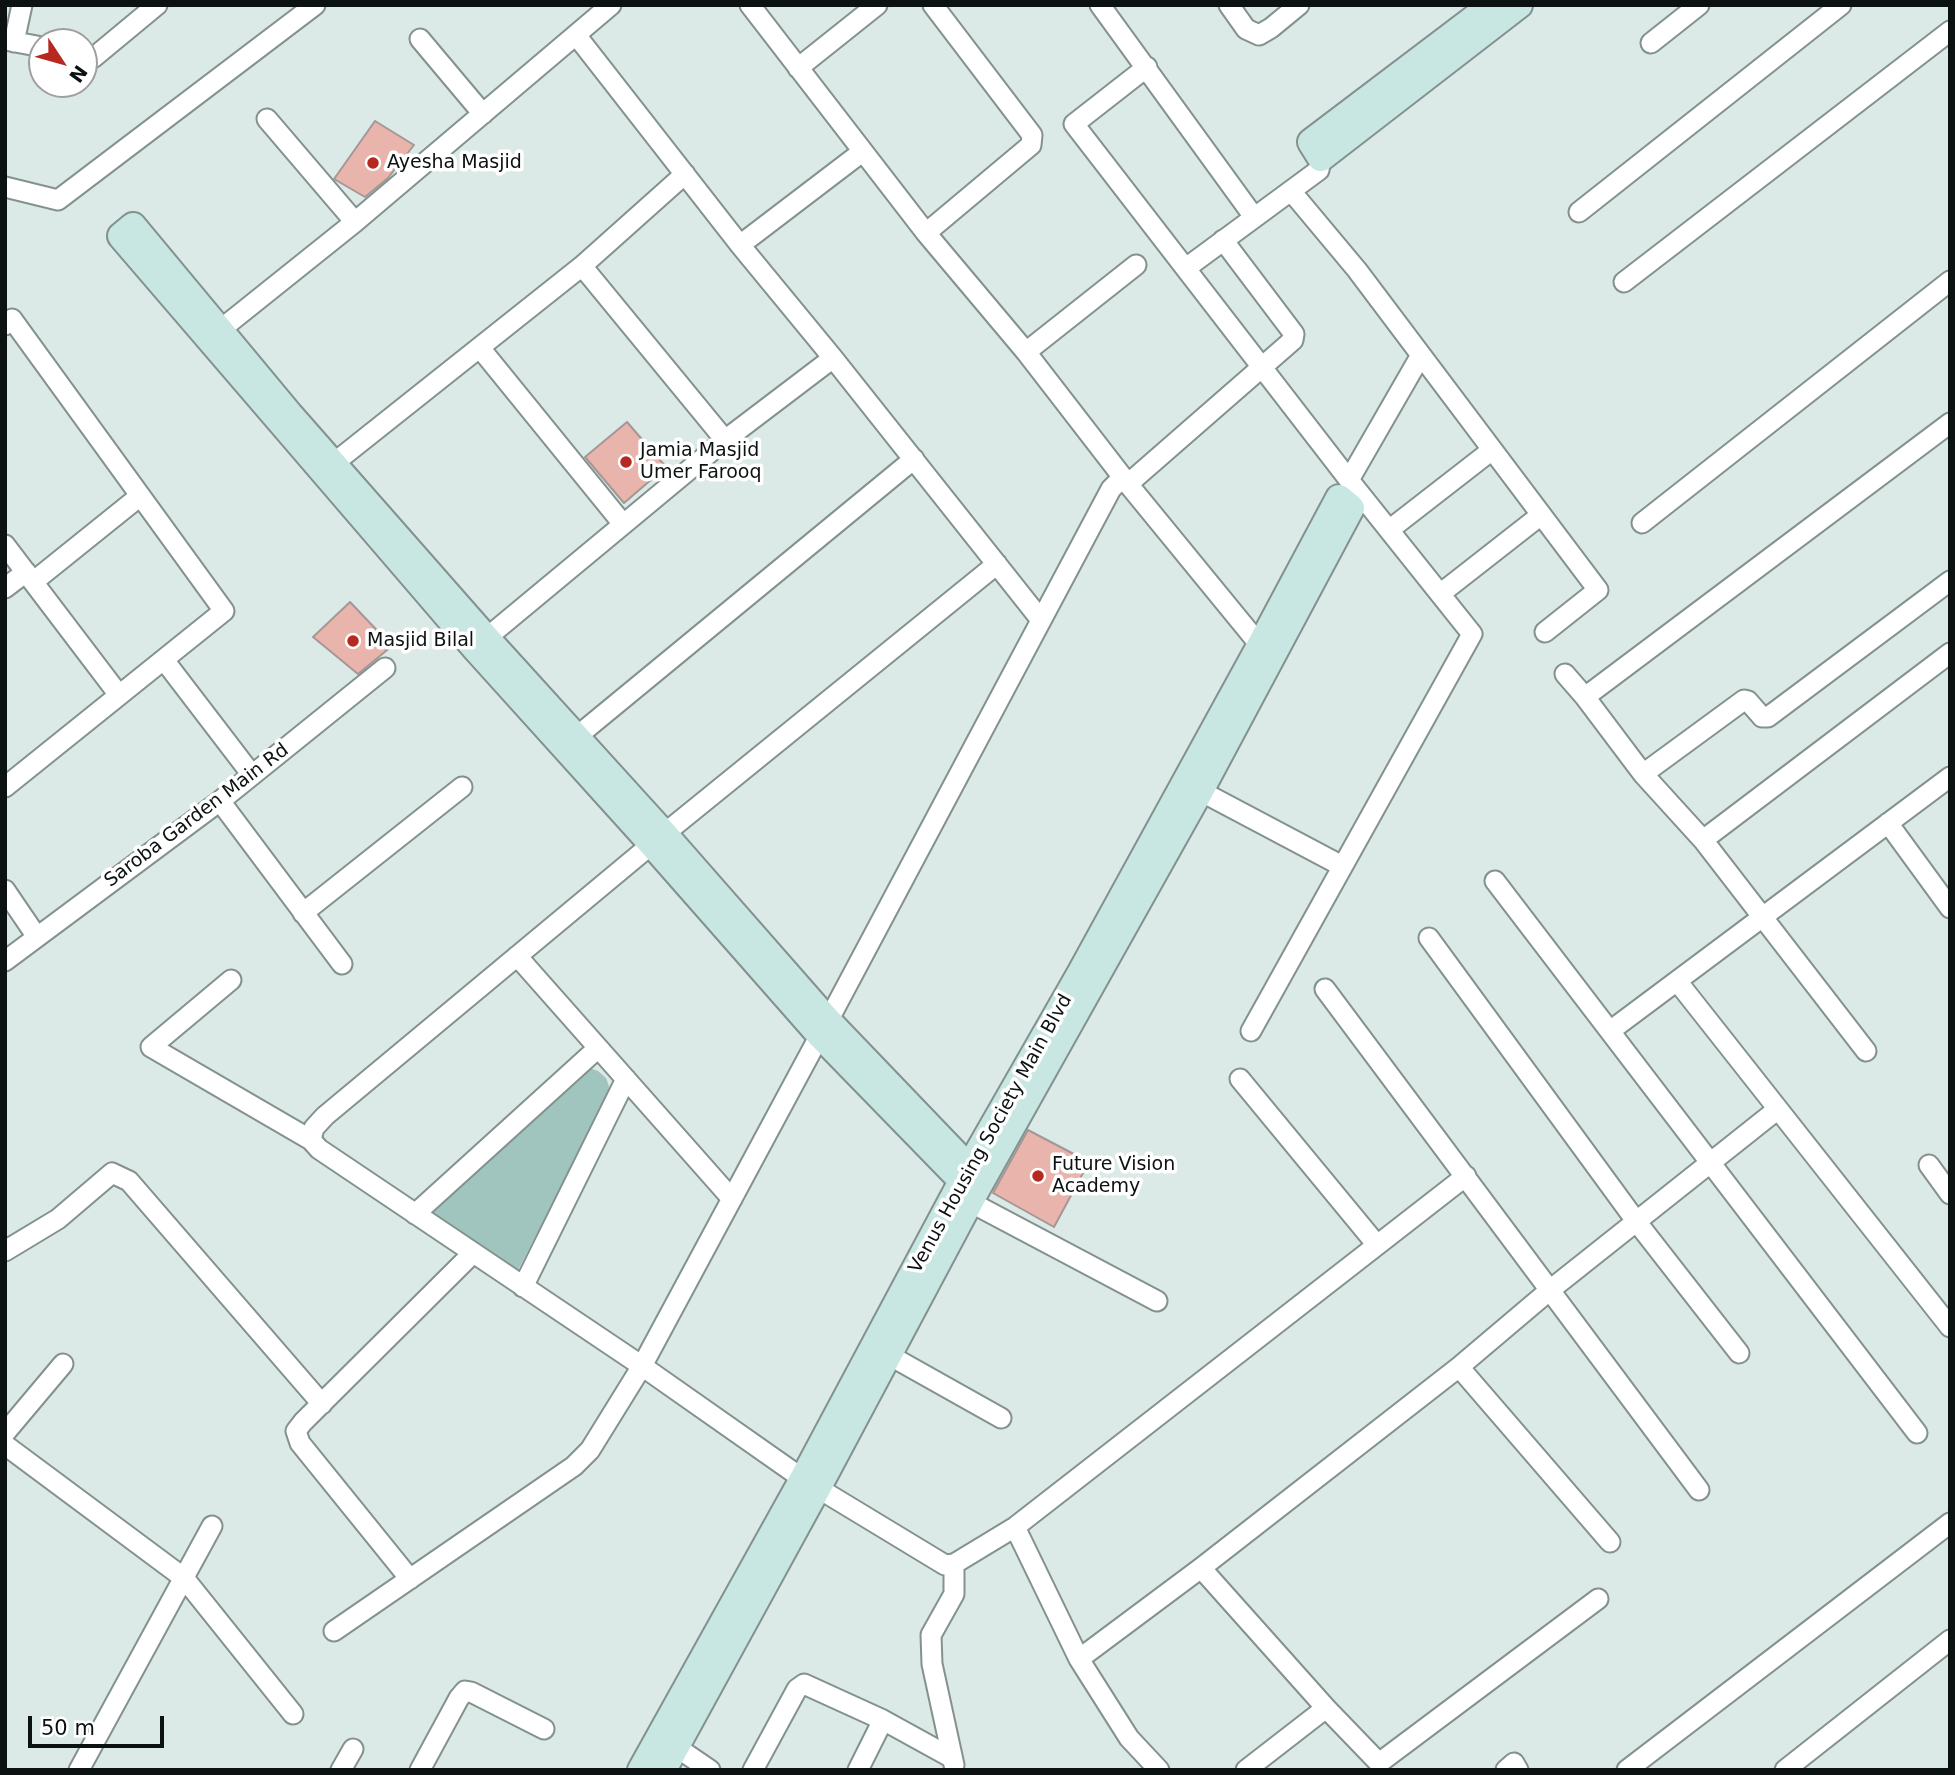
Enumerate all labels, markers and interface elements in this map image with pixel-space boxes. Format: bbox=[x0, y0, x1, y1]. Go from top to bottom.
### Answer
north arrow bbox=[28, 28, 98, 98]
text: N bbox=[65, 61, 92, 87]
place label: Ayesha Masjid bbox=[387, 152, 522, 174]
marker: Ayesha Masjid bbox=[365, 155, 381, 171]
place label: Jamia Masjid Umer Farooq bbox=[640, 440, 761, 484]
marker: Jamia Masjid Umer Farooq bbox=[618, 454, 634, 470]
place label: Masjid Bilal bbox=[367, 630, 474, 652]
marker: Masjid Bilal bbox=[345, 633, 361, 649]
street label: Saroba Garden Main Rd bbox=[100, 739, 294, 893]
street label: Venus Housing Society Main Blvd bbox=[905, 991, 1077, 1277]
place label: Future Vision Academy bbox=[1052, 1154, 1175, 1198]
marker: Future Vision Academy bbox=[1030, 1168, 1046, 1184]
scale bar bbox=[32, 1702, 168, 1746]
text: 50 m bbox=[41, 1716, 95, 1740]

